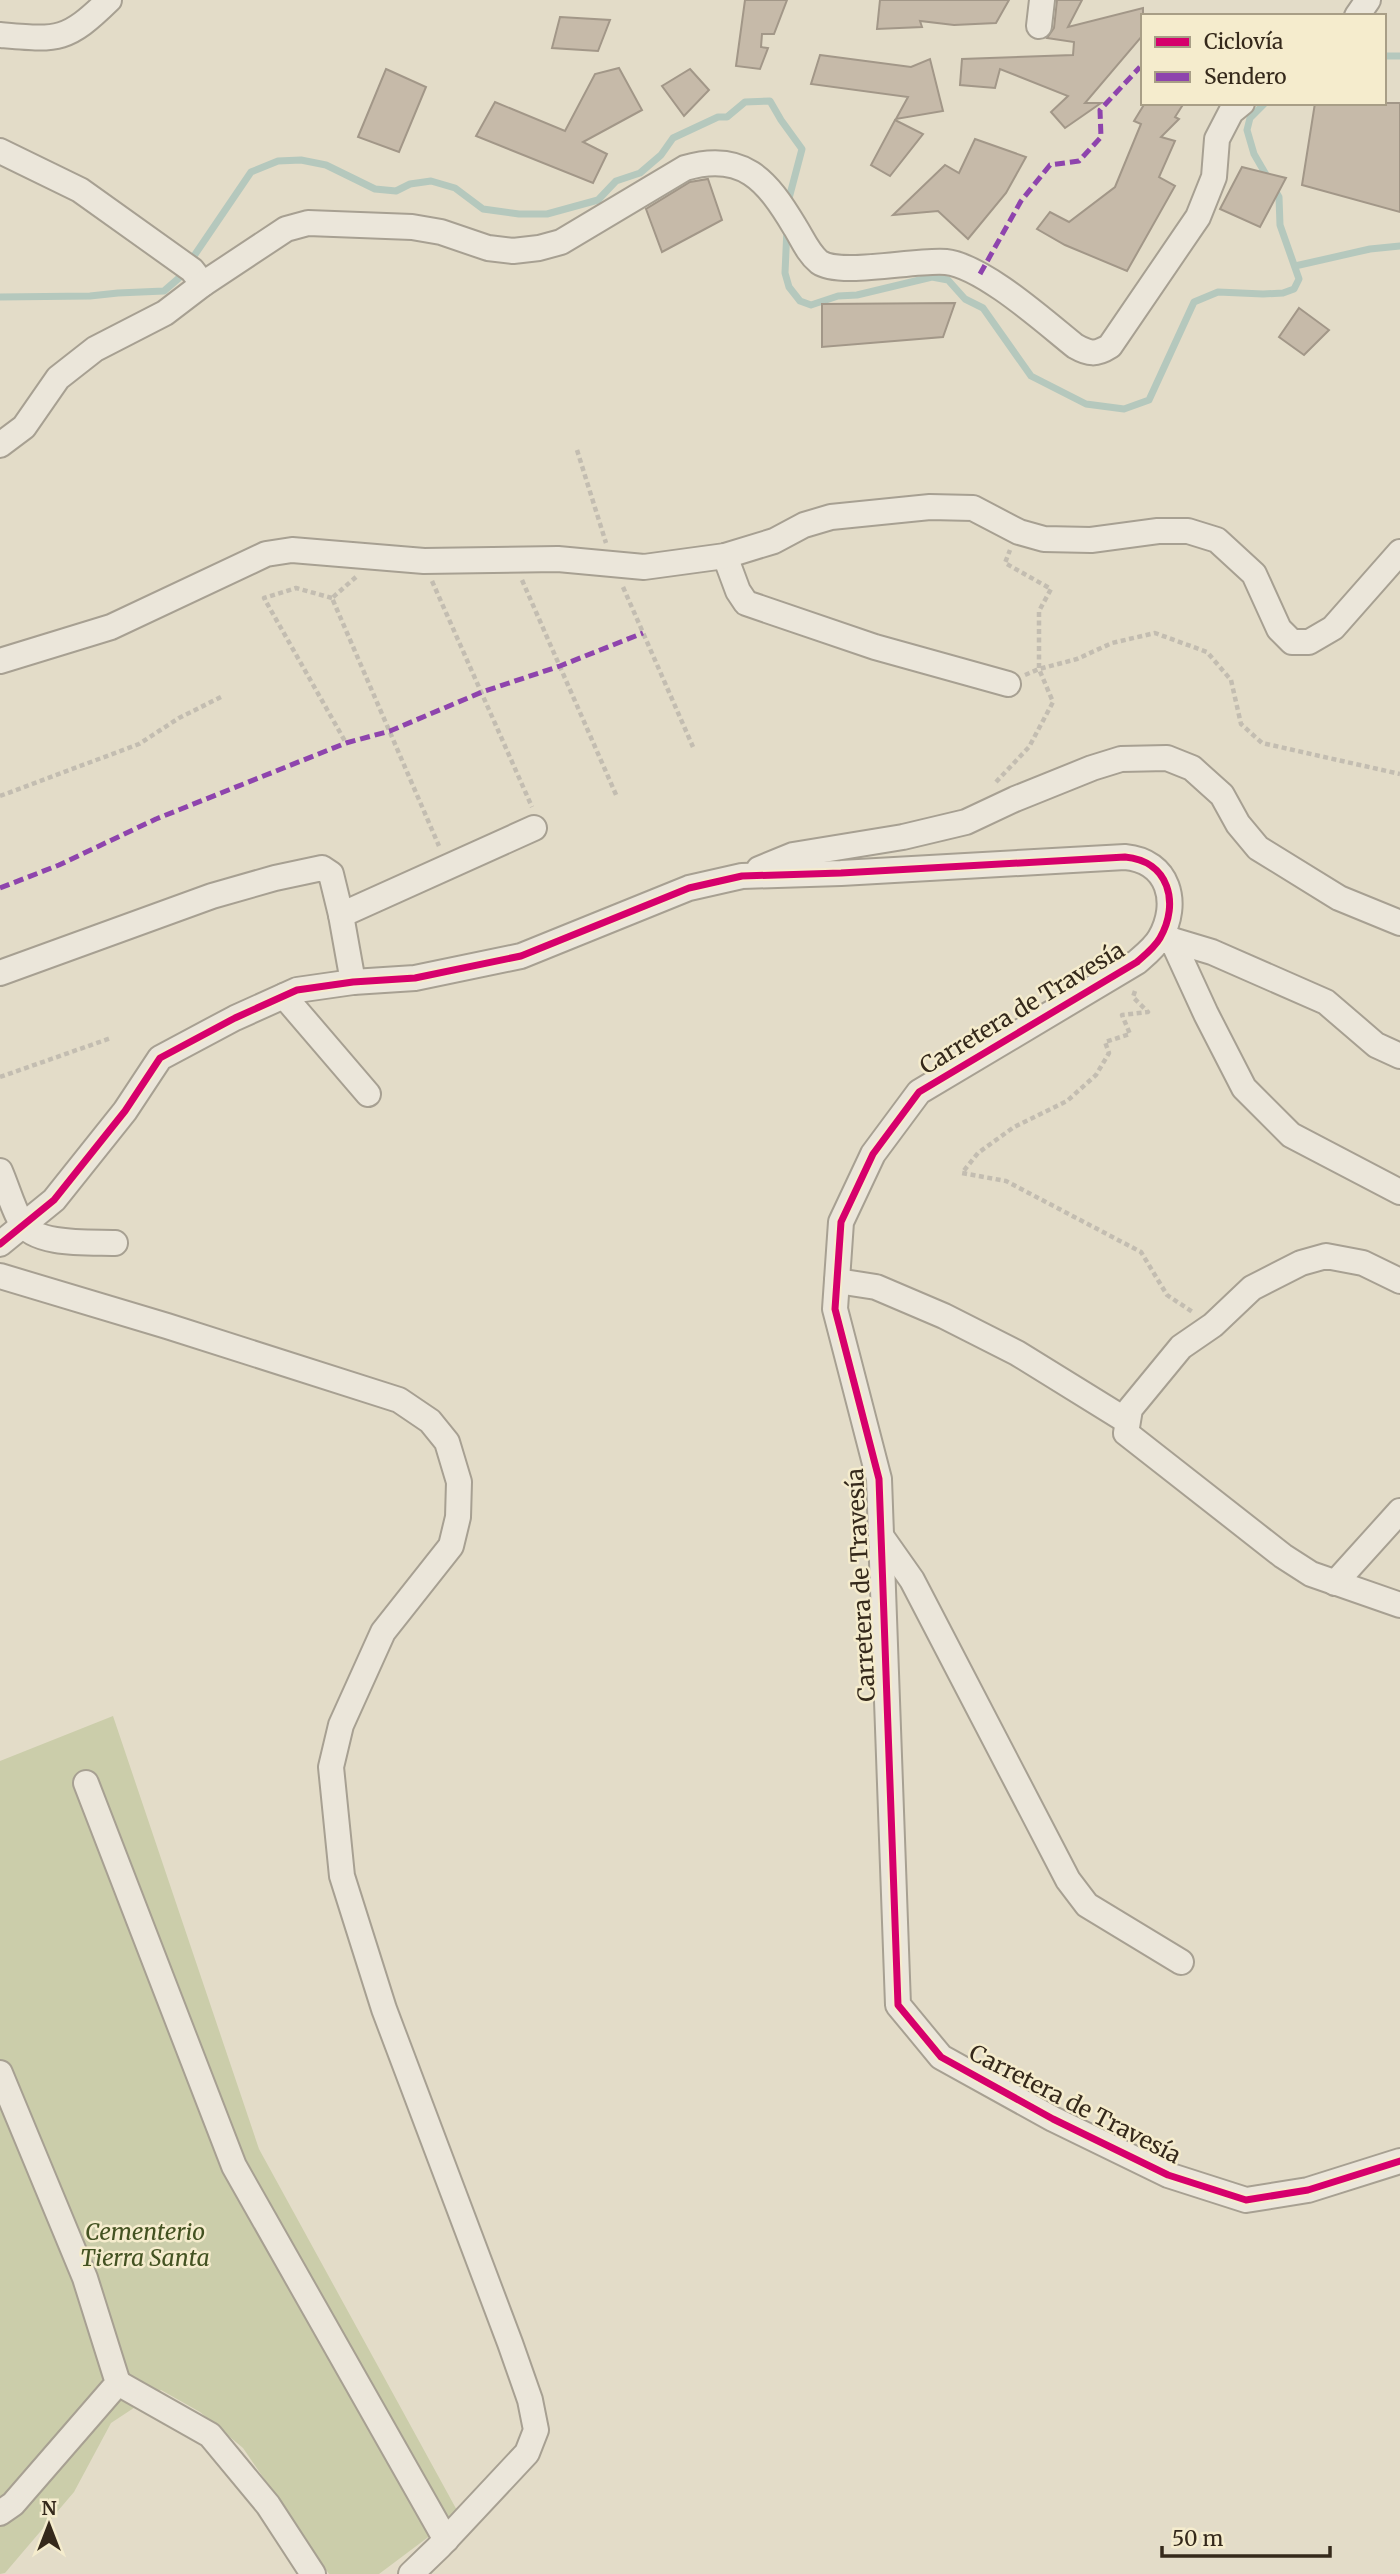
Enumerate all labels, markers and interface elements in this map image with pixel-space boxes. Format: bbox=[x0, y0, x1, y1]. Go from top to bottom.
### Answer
legend bbox=[1141, 14, 1386, 105]
text: Ciclovía bbox=[1204, 28, 1283, 55]
text: Sendero bbox=[1204, 63, 1287, 90]
street label: Carretera de Travesía bbox=[914, 935, 1129, 1080]
street label: Carretera de Travesía bbox=[840, 1468, 881, 1702]
street label: Carretera de Travesía bbox=[965, 2038, 1186, 2170]
park label: Cementerio Tierra Santa bbox=[80, 2217, 210, 2272]
north arrow bbox=[14, 2490, 84, 2560]
text: N bbox=[41, 2496, 57, 2520]
scale bar bbox=[1162, 2514, 1330, 2558]
text: 50 m bbox=[1172, 2525, 1223, 2552]

